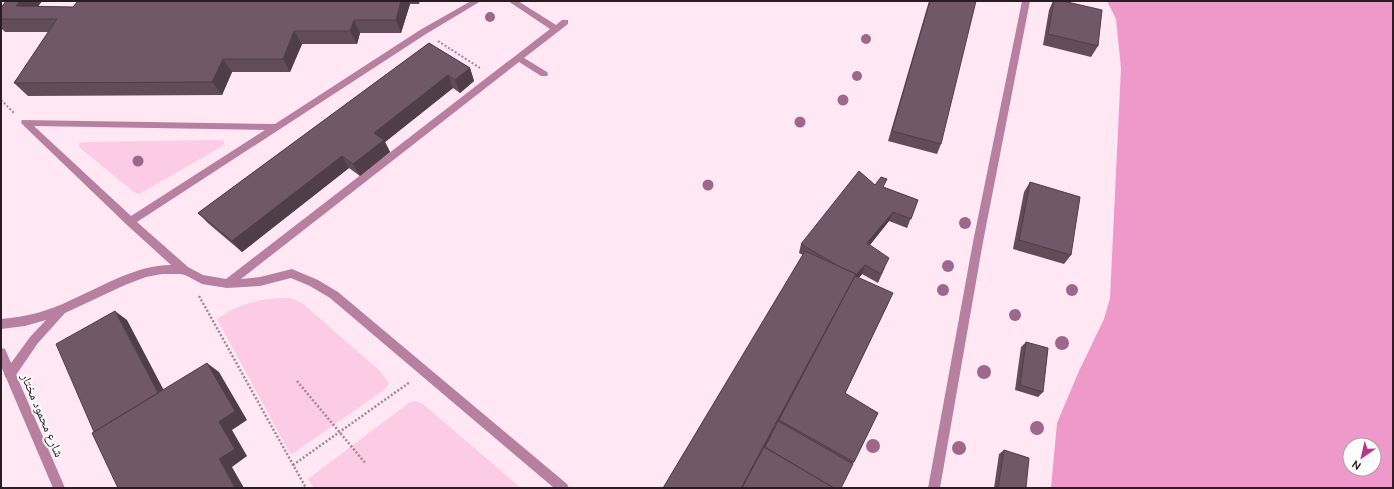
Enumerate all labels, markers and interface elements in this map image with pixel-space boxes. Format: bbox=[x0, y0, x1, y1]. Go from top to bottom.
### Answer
street label: شارع محمود مختار bbox=[16, 370, 67, 460]
north arrow bbox=[1342, 437, 1382, 477]
text: N bbox=[1350, 458, 1363, 473]

